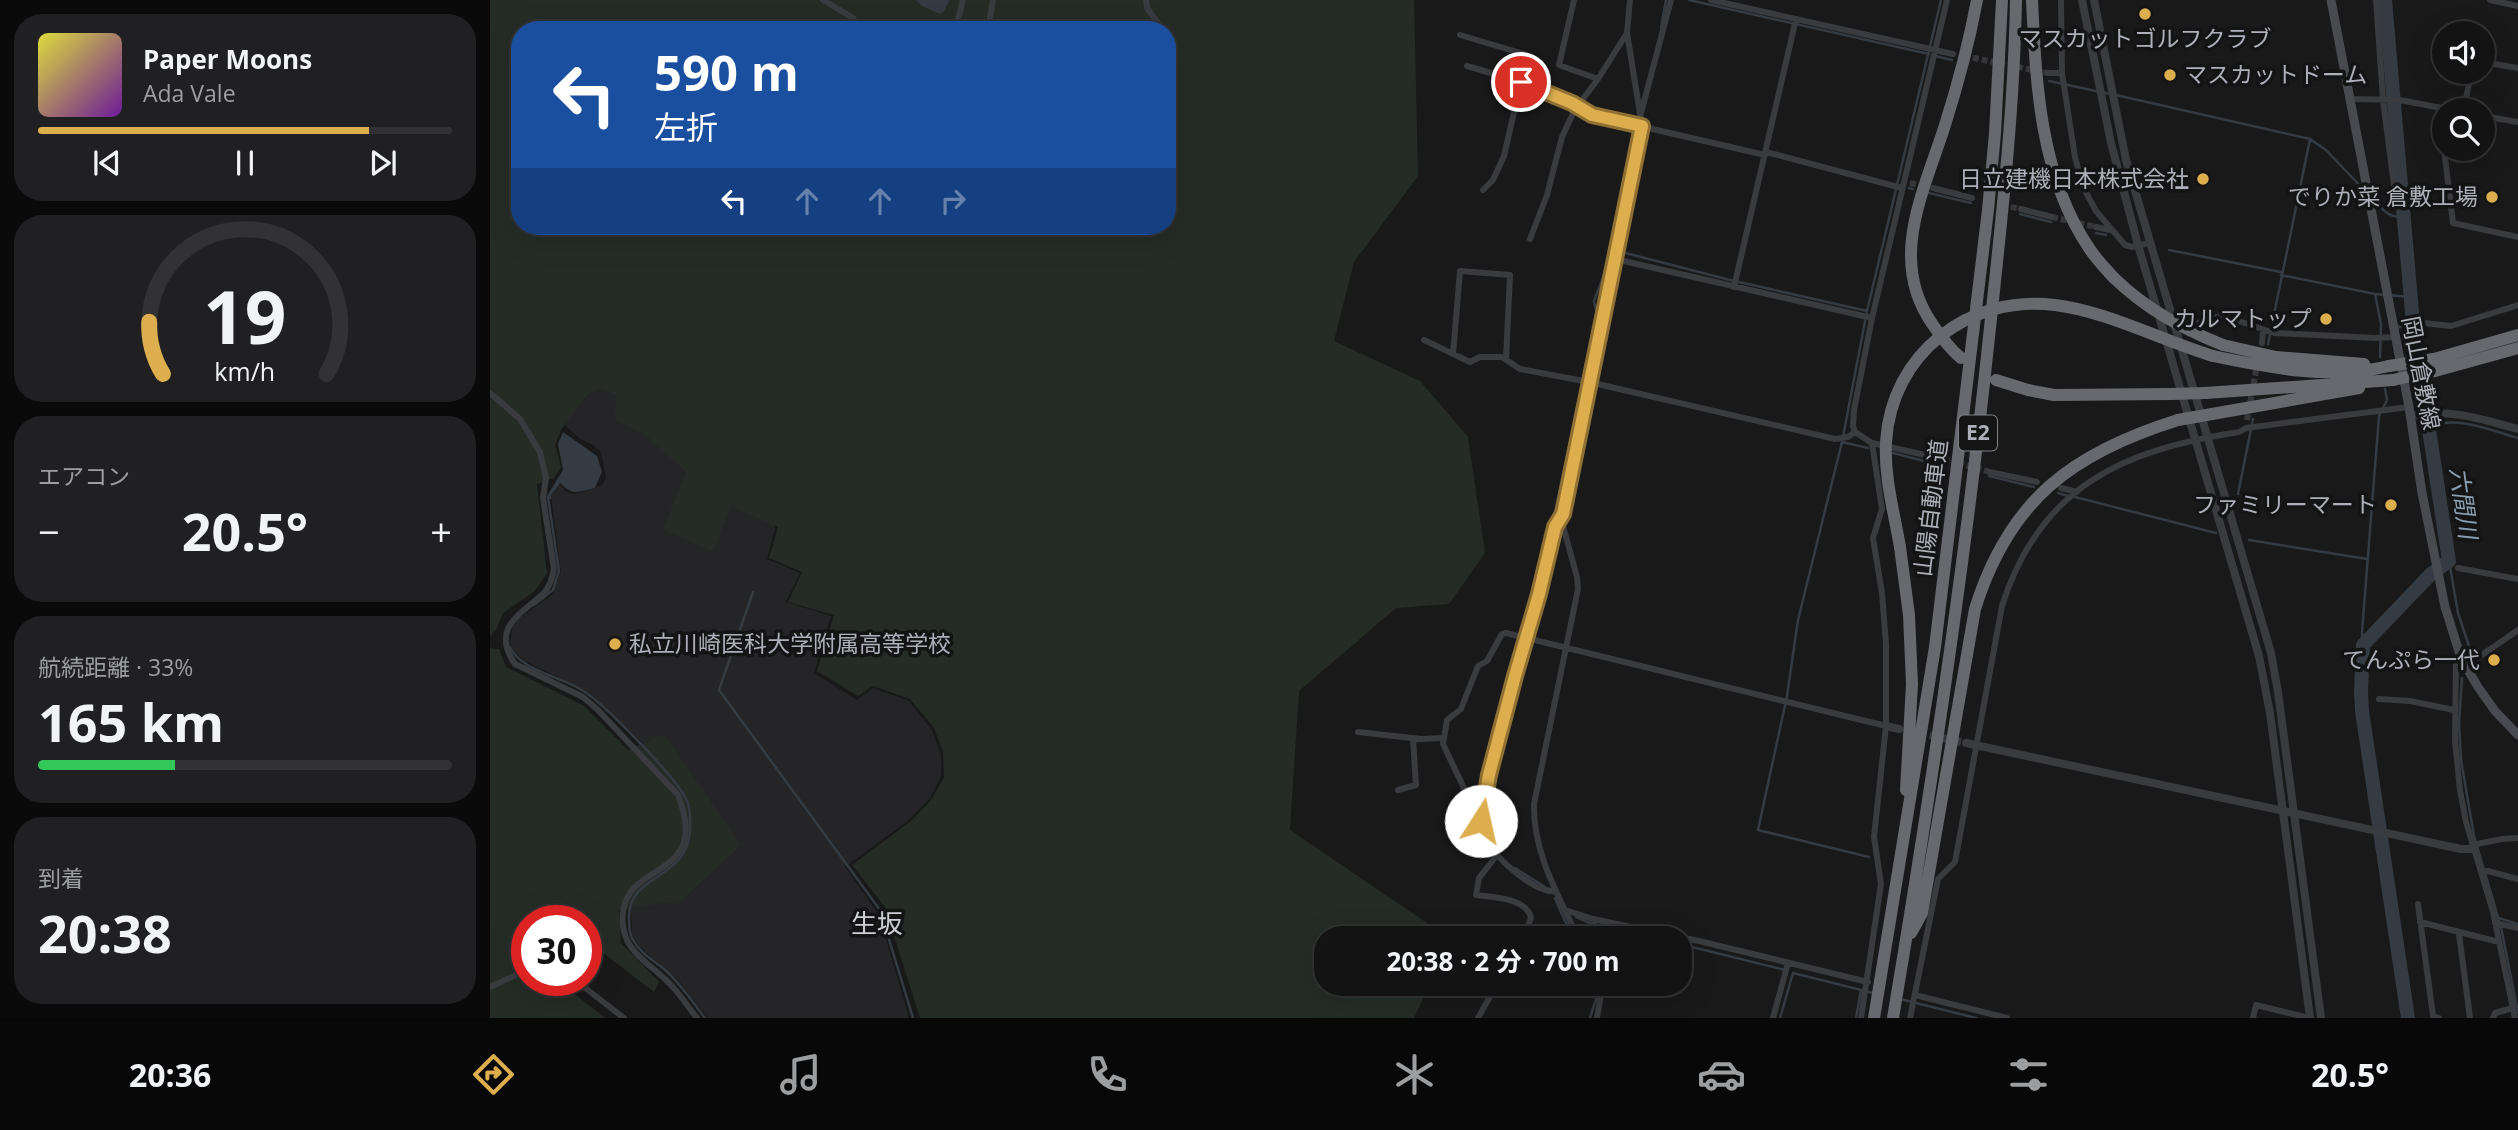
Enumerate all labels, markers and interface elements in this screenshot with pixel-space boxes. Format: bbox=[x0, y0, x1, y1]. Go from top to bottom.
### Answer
marker: マスカットゴルフクラブ bbox=[2137, 6, 2153, 22]
map controls bbox=[2432, 21, 2495, 161]
button: sound bbox=[2432, 21, 2495, 84]
place label: マスカットゴルフクラブ bbox=[2019, 22, 2272, 54]
text: 590 m bbox=[654, 39, 799, 105]
text: Paper Moons bbox=[143, 41, 312, 77]
icon: left bbox=[539, 49, 630, 140]
pin bbox=[1491, 52, 1551, 112]
place label: マスカットドーム bbox=[2184, 58, 2367, 90]
icon: arrive bbox=[1502, 63, 1540, 101]
marker: マスカットドーム bbox=[2162, 67, 2178, 83]
text: Ada Vale bbox=[143, 77, 236, 109]
button: search bbox=[2432, 98, 2495, 161]
text: 左折 bbox=[654, 105, 718, 148]
icon: previous bbox=[88, 144, 126, 182]
icon: pause bbox=[226, 144, 264, 182]
icon: next bbox=[364, 144, 402, 182]
place label: 日立建機日本株式会社 bbox=[1959, 162, 2189, 194]
marker: 日立建機日本株式会社 bbox=[2195, 171, 2211, 187]
place label: でりか菜 倉敷工場 bbox=[2288, 180, 2478, 212]
icon: left bbox=[715, 182, 753, 220]
icon: ahead bbox=[788, 182, 826, 220]
icon: ahead bbox=[861, 182, 899, 220]
icon: right bbox=[934, 182, 972, 220]
marker: でりか菜 倉敷工場 bbox=[2484, 189, 2500, 205]
text: 19 bbox=[203, 267, 287, 366]
place label: カルマトップ bbox=[2174, 302, 2312, 334]
marker: カルマトップ bbox=[2318, 311, 2334, 327]
street label: 岡山倉敷線 bbox=[2395, 313, 2449, 432]
text: km/h bbox=[215, 354, 275, 388]
road number: E2 bbox=[1959, 416, 1997, 450]
street label: 山陽自動車道 bbox=[1906, 437, 1954, 578]
text: エアコン bbox=[38, 460, 130, 492]
water label: 六間川 bbox=[2443, 465, 2486, 544]
place label: ファミリーマート bbox=[2193, 488, 2377, 520]
text: 20.5° bbox=[182, 495, 308, 566]
marker: ファミリーマート bbox=[2383, 497, 2399, 513]
text: − bbox=[38, 505, 60, 557]
text: + bbox=[430, 505, 452, 557]
place label: 私立川崎医科大学附属高等学校 bbox=[629, 627, 951, 659]
marker: 私立川崎医科大学附属高等学校 bbox=[607, 636, 623, 652]
place label: てんぷら一代 bbox=[2342, 643, 2480, 675]
text: 航続距離 · 33% bbox=[38, 651, 193, 683]
marker: てんぷら一代 bbox=[2486, 652, 2502, 668]
text: 165 km bbox=[38, 686, 224, 757]
position arrow bbox=[1444, 784, 1518, 858]
text: 到着 bbox=[38, 862, 84, 894]
text: 20:38 bbox=[38, 897, 172, 968]
speed limit sign: 30 bbox=[511, 905, 602, 996]
district label: 生坂 bbox=[851, 905, 903, 941]
text: 20:38 · 2 分 · 700 m bbox=[1386, 943, 1620, 979]
icon: directions bbox=[469, 1050, 518, 1099]
icon: music bbox=[776, 1050, 825, 1099]
icon: phone bbox=[1083, 1050, 1132, 1099]
icon: climate bbox=[1390, 1050, 1439, 1099]
icon: car bbox=[1697, 1050, 1746, 1099]
icon: filters bbox=[2004, 1050, 2053, 1099]
text: 20:36 bbox=[129, 1053, 211, 1096]
text: 20.5° bbox=[2311, 1053, 2389, 1096]

